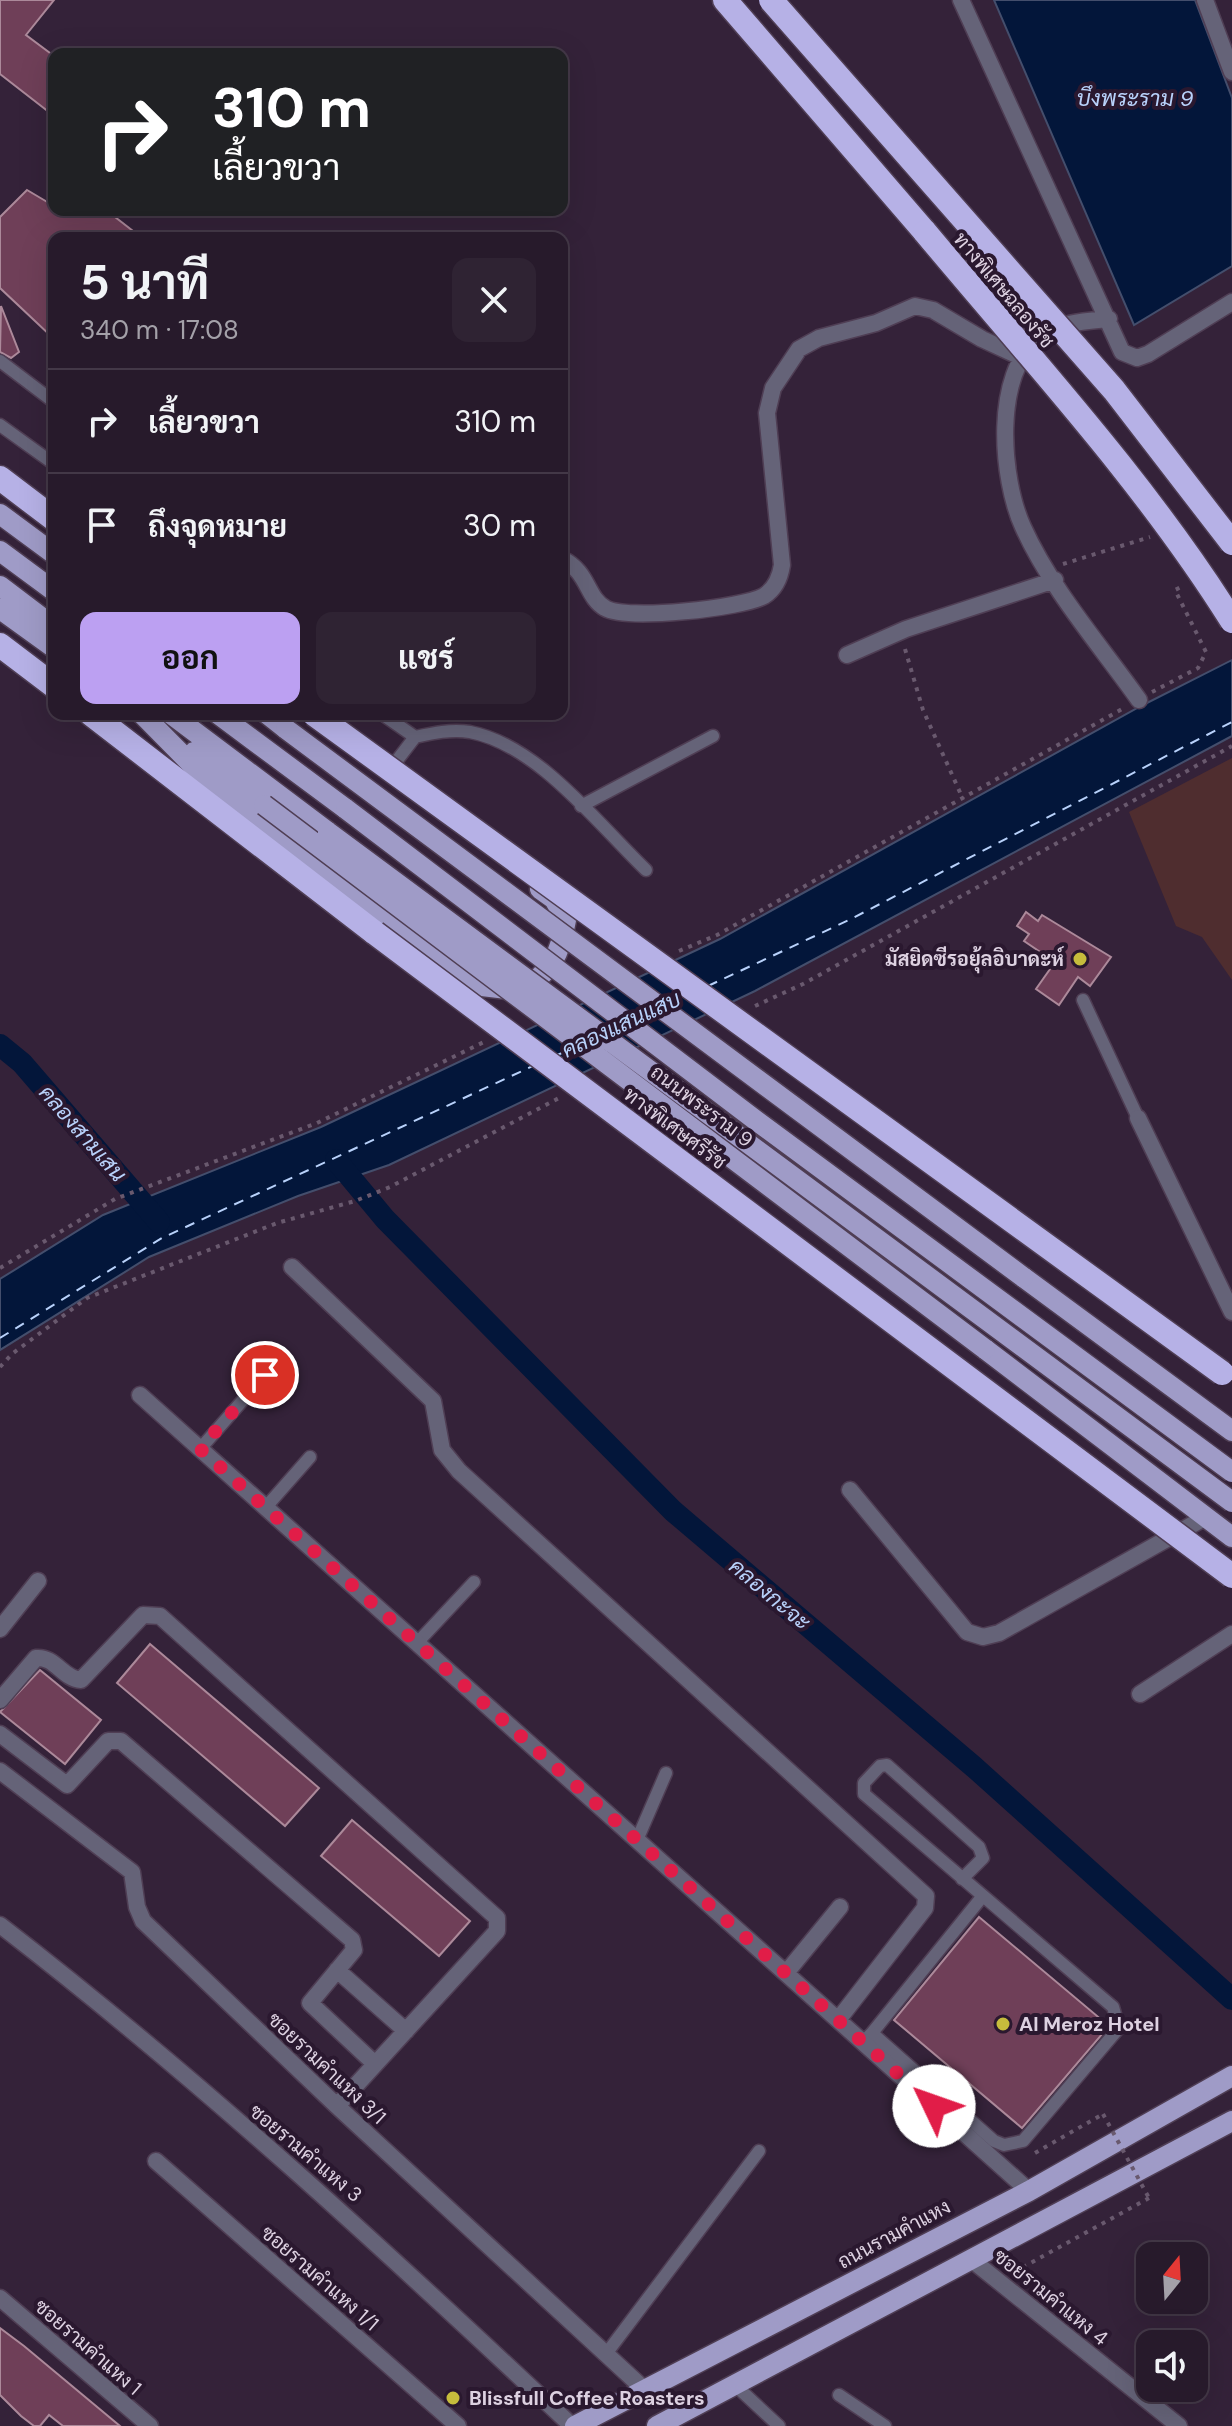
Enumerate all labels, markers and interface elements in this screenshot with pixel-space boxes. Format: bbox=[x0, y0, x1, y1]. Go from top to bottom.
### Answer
text: 310 m bbox=[212, 71, 371, 144]
icon: right bbox=[80, 80, 184, 184]
water label: บึงพระราม 9 bbox=[1076, 84, 1194, 113]
text: เลี้ยวขวา bbox=[212, 144, 340, 191]
street label: ทางพิเศษฉลองรัช bbox=[948, 227, 1060, 353]
text: 5 นาที bbox=[80, 251, 209, 314]
button: close bbox=[452, 258, 536, 342]
text: 340 m · 17:08 bbox=[80, 313, 239, 347]
icon: right bbox=[80, 399, 124, 443]
text: 310 m bbox=[454, 402, 536, 441]
text: เลี้ยวขวา bbox=[148, 403, 260, 442]
icon: arrive bbox=[80, 503, 124, 547]
text: 30 m bbox=[463, 506, 536, 545]
text: ถึงจุดหมาย bbox=[148, 507, 287, 546]
button: ออก bbox=[80, 612, 300, 704]
button: แชร์ bbox=[316, 612, 536, 704]
place label: มัสยิดซีรอยุ้ลอิบาดะห์ bbox=[885, 946, 1065, 974]
marker: มัสยิดซีรอยุ้ลอิบาดะห์ bbox=[1071, 950, 1089, 968]
water label: คลองแสนแสบ bbox=[557, 984, 685, 1065]
street label: ถนนพระราม 9 bbox=[646, 1059, 758, 1153]
water label: คลองสามเสน bbox=[32, 1079, 133, 1188]
street label: ทางพิเศษศรีรัช bbox=[619, 1081, 731, 1175]
pin bbox=[231, 1341, 299, 1409]
icon: arrive bbox=[243, 1353, 287, 1397]
water label: คลองกะจะ bbox=[723, 1552, 816, 1637]
street label: ซอยรามคำแหง 3/1 bbox=[262, 2006, 392, 2130]
place label: Al Meroz Hotel bbox=[1019, 2011, 1160, 2037]
marker: Al Meroz Hotel bbox=[994, 2015, 1012, 2033]
position arrow bbox=[892, 2064, 976, 2148]
street label: ซอยรามคำแหง 3 bbox=[244, 2098, 368, 2208]
street label: ถนนรามคำแหง bbox=[833, 2193, 955, 2275]
street label: ซอยรามคำแหง 1/1 bbox=[256, 2220, 384, 2336]
north arrow bbox=[1136, 2242, 1208, 2314]
map controls bbox=[1136, 2242, 1208, 2402]
street label: ซอยรามคำแหง 4 bbox=[989, 2243, 1113, 2351]
street label: ซอยรามคำแหง 1 bbox=[29, 2293, 147, 2401]
button: sound bbox=[1136, 2330, 1208, 2402]
place label: Blissfull Coffee Roasters bbox=[469, 2385, 705, 2411]
marker: Blissfull Coffee Roasters bbox=[444, 2389, 462, 2407]

